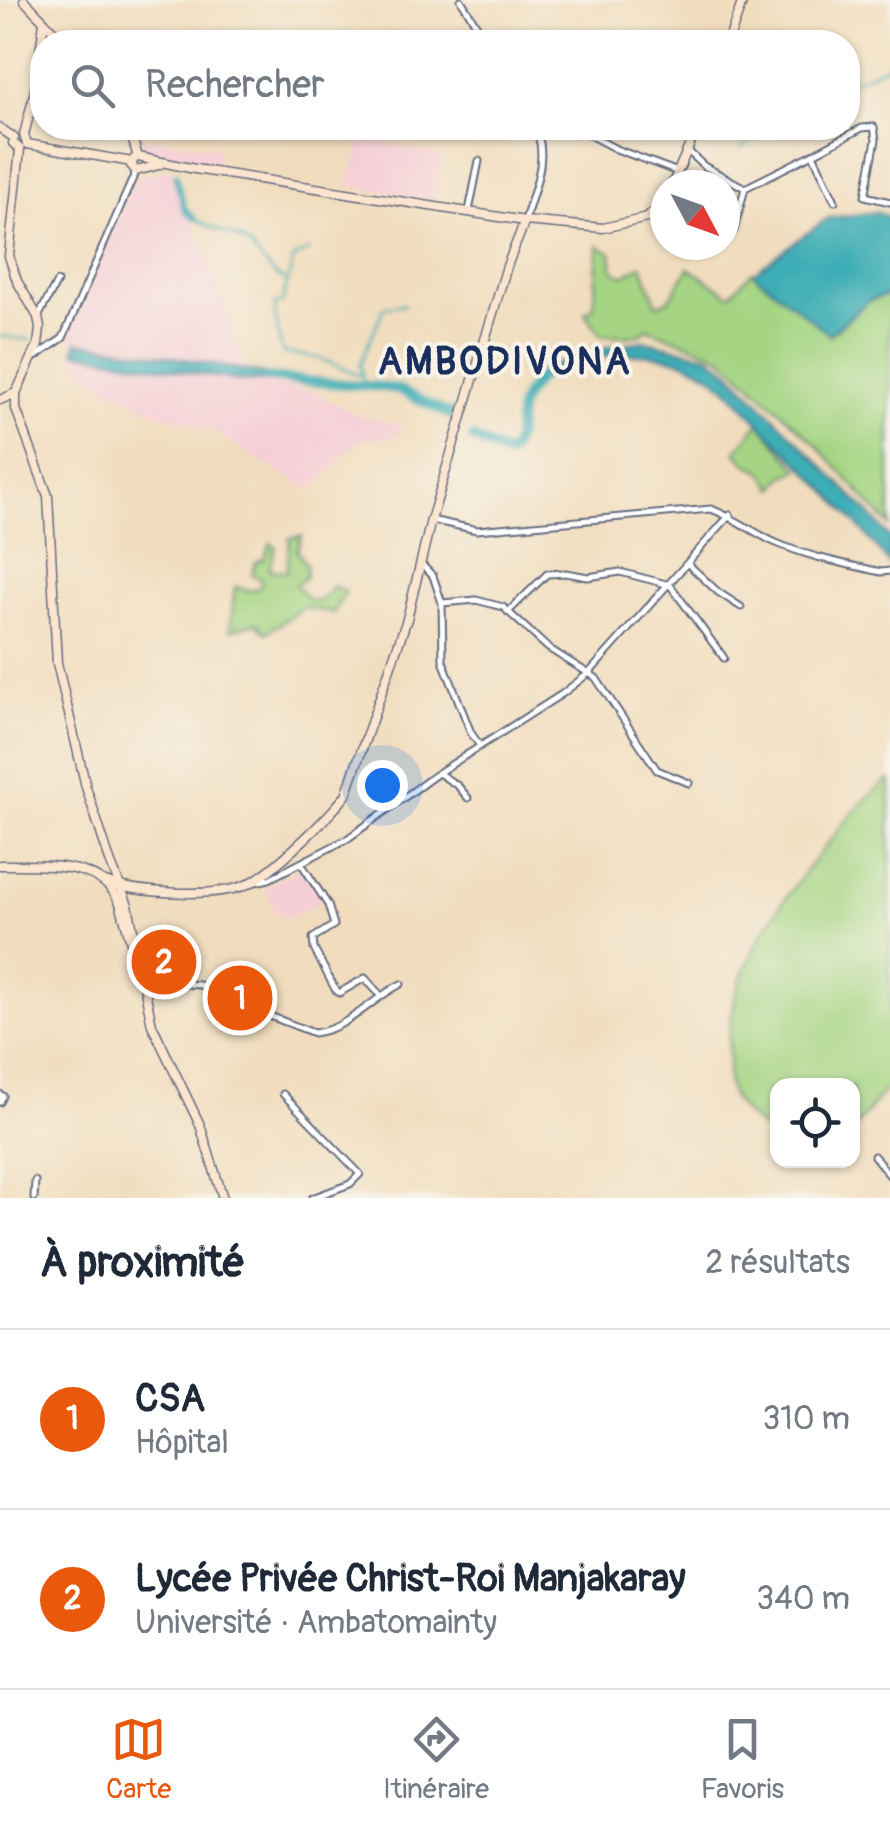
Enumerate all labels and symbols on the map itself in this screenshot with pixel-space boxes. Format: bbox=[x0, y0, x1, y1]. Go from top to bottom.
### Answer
north arrow bbox=[650, 170, 740, 260]
district label: AMBODIVONA bbox=[378, 338, 632, 386]
your location bbox=[357, 760, 408, 811]
pin: 2 bbox=[132, 924, 196, 1000]
pin: 1 bbox=[208, 960, 272, 1036]

